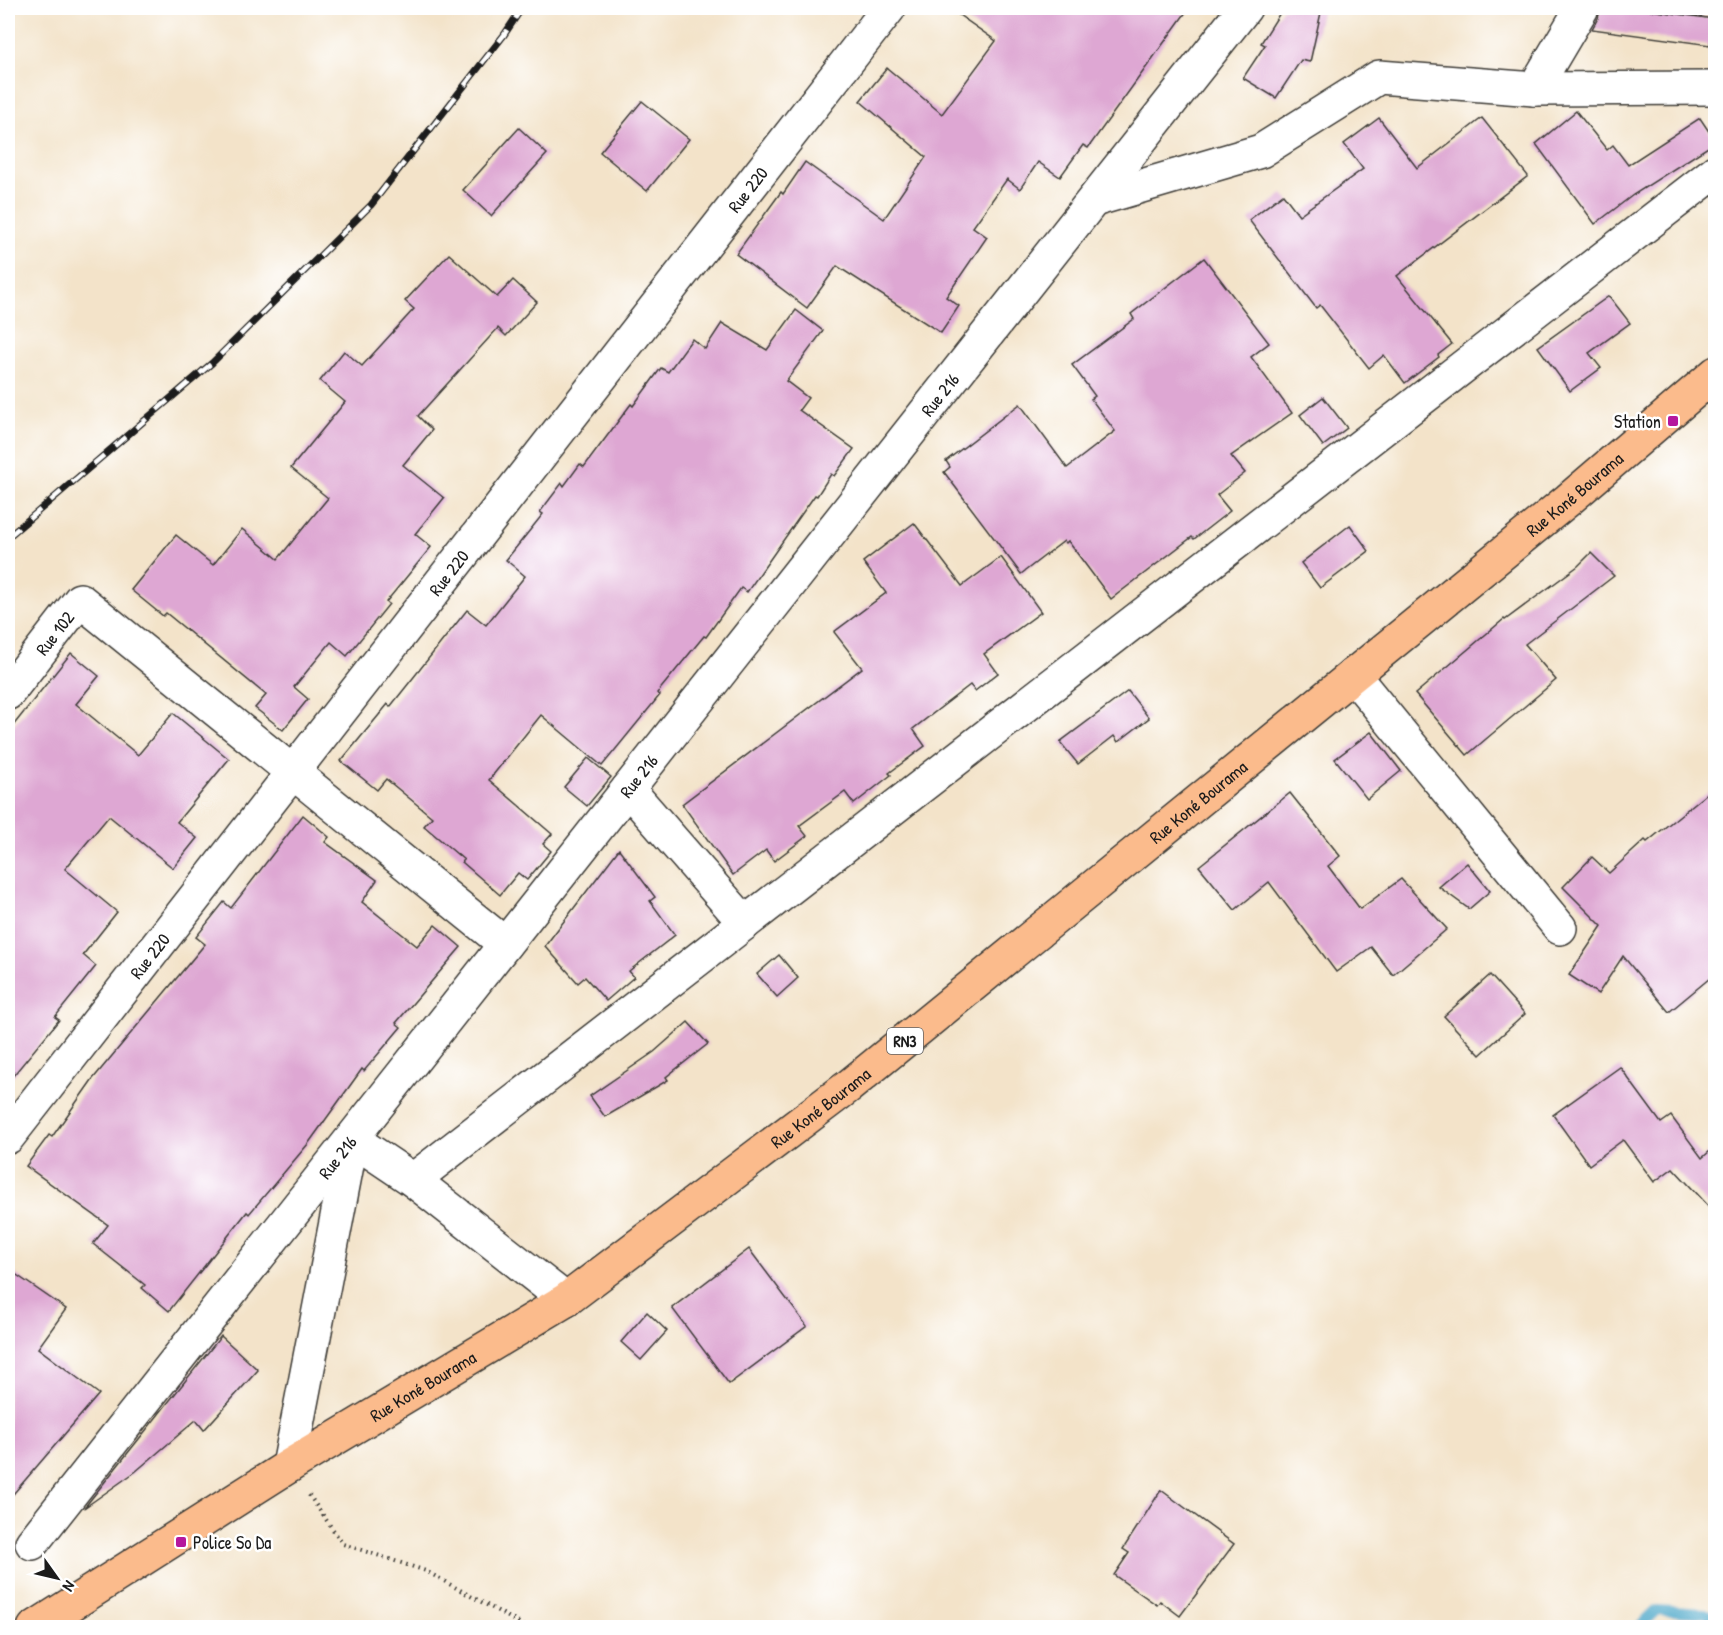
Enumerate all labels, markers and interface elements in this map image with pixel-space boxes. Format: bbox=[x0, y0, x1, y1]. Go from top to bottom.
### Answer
street label: Rue 220 bbox=[722, 161, 773, 217]
street label: Rue 216 bbox=[915, 367, 965, 421]
place label: Station bbox=[1614, 409, 1661, 434]
marker: Station bbox=[1666, 414, 1680, 428]
street label: Rue Koné Bourama bbox=[1520, 446, 1628, 542]
street label: Rue 220 bbox=[423, 544, 474, 601]
street label: Rue 102 bbox=[29, 605, 80, 660]
street label: Rue 216 bbox=[613, 749, 663, 803]
street label: Rue Koné Bourama bbox=[1144, 754, 1252, 849]
street label: Rue 220 bbox=[124, 928, 175, 984]
road number: RN3 bbox=[887, 1028, 923, 1054]
street label: Rue Koné Bourama bbox=[765, 1061, 876, 1154]
street label: Rue 216 bbox=[312, 1130, 362, 1184]
street label: Rue Koné Bourama bbox=[365, 1344, 481, 1427]
place label: Police So Da bbox=[193, 1530, 271, 1555]
marker: Police So Da bbox=[174, 1535, 188, 1549]
north arrow bbox=[27, 1548, 87, 1608]
text: N bbox=[58, 1577, 81, 1596]

